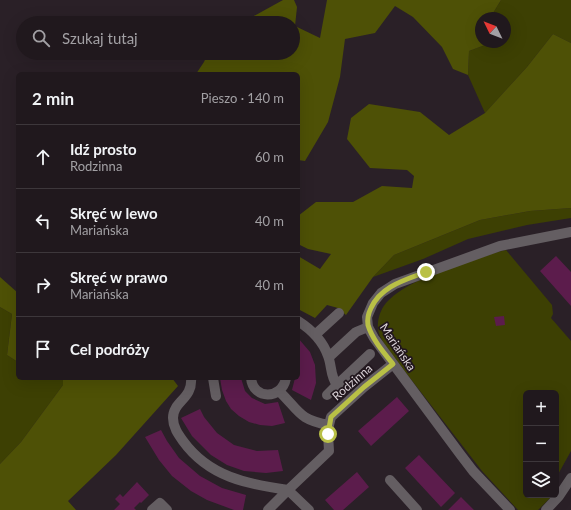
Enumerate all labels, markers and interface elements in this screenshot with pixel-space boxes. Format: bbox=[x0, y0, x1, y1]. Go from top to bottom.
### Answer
north arrow bbox=[475, 12, 511, 48]
search box bbox=[16, 16, 300, 60]
icon: search bbox=[30, 27, 52, 49]
text: Szukaj tutaj bbox=[62, 29, 138, 47]
text: 2 min bbox=[32, 88, 74, 109]
text: Pieszo · 140 m bbox=[201, 90, 284, 106]
text: Idź prosto bbox=[70, 140, 137, 158]
icon: ahead bbox=[32, 146, 54, 168]
text: 60 m bbox=[255, 149, 284, 165]
text: Rodzinna bbox=[70, 158, 122, 174]
text: Skręć w lewo bbox=[70, 204, 158, 222]
icon: left bbox=[32, 210, 54, 232]
text: 40 m bbox=[255, 213, 284, 229]
text: Mariańska bbox=[70, 222, 129, 238]
route end bbox=[417, 263, 435, 281]
text: Skręć w prawo bbox=[70, 268, 168, 286]
icon: right bbox=[32, 274, 54, 296]
text: 40 m bbox=[255, 277, 284, 293]
text: Mariańska bbox=[70, 286, 129, 302]
street label: Mariańska bbox=[377, 320, 419, 374]
icon: arrive bbox=[32, 338, 54, 360]
text: Cel podróży bbox=[70, 340, 149, 358]
street label: Rodzinna bbox=[329, 360, 375, 404]
map controls bbox=[523, 390, 559, 498]
button: + bbox=[523, 390, 559, 426]
route start bbox=[319, 425, 337, 443]
button: − bbox=[523, 426, 559, 462]
button: layers bbox=[523, 462, 559, 498]

